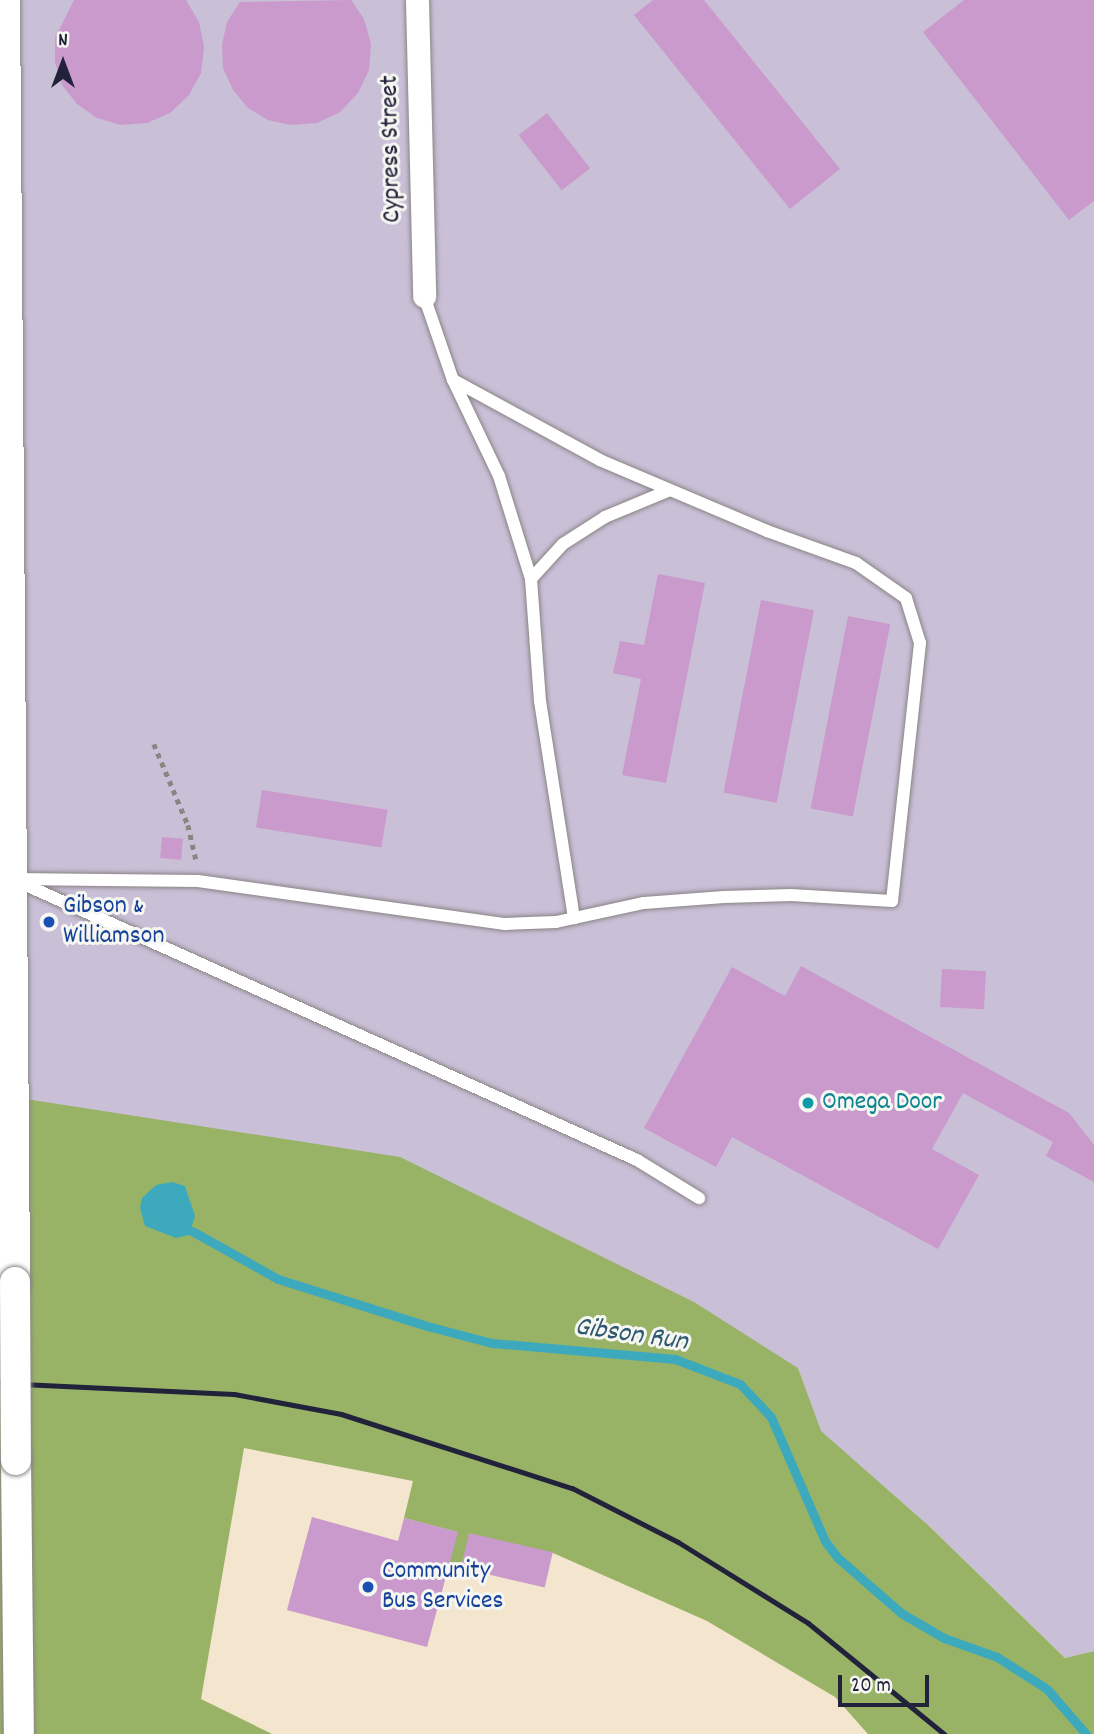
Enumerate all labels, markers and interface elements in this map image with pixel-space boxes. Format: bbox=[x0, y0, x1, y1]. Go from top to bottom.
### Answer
north arrow bbox=[28, 28, 98, 98]
text: N bbox=[58, 28, 68, 55]
street label: Cypress Street bbox=[375, 75, 409, 223]
place label: Gibson & Williamson bbox=[63, 891, 164, 953]
marker: Gibson & Williamson bbox=[41, 914, 57, 930]
place label: Omega Door bbox=[822, 1087, 942, 1119]
marker: Omega Door bbox=[800, 1095, 816, 1111]
water label: Gibson Run bbox=[572, 1311, 690, 1361]
place label: Community Bus Services bbox=[382, 1556, 503, 1618]
marker: Community Bus Services bbox=[360, 1579, 376, 1595]
scale bar bbox=[842, 1660, 933, 1704]
text: 20 m bbox=[851, 1672, 891, 1702]

